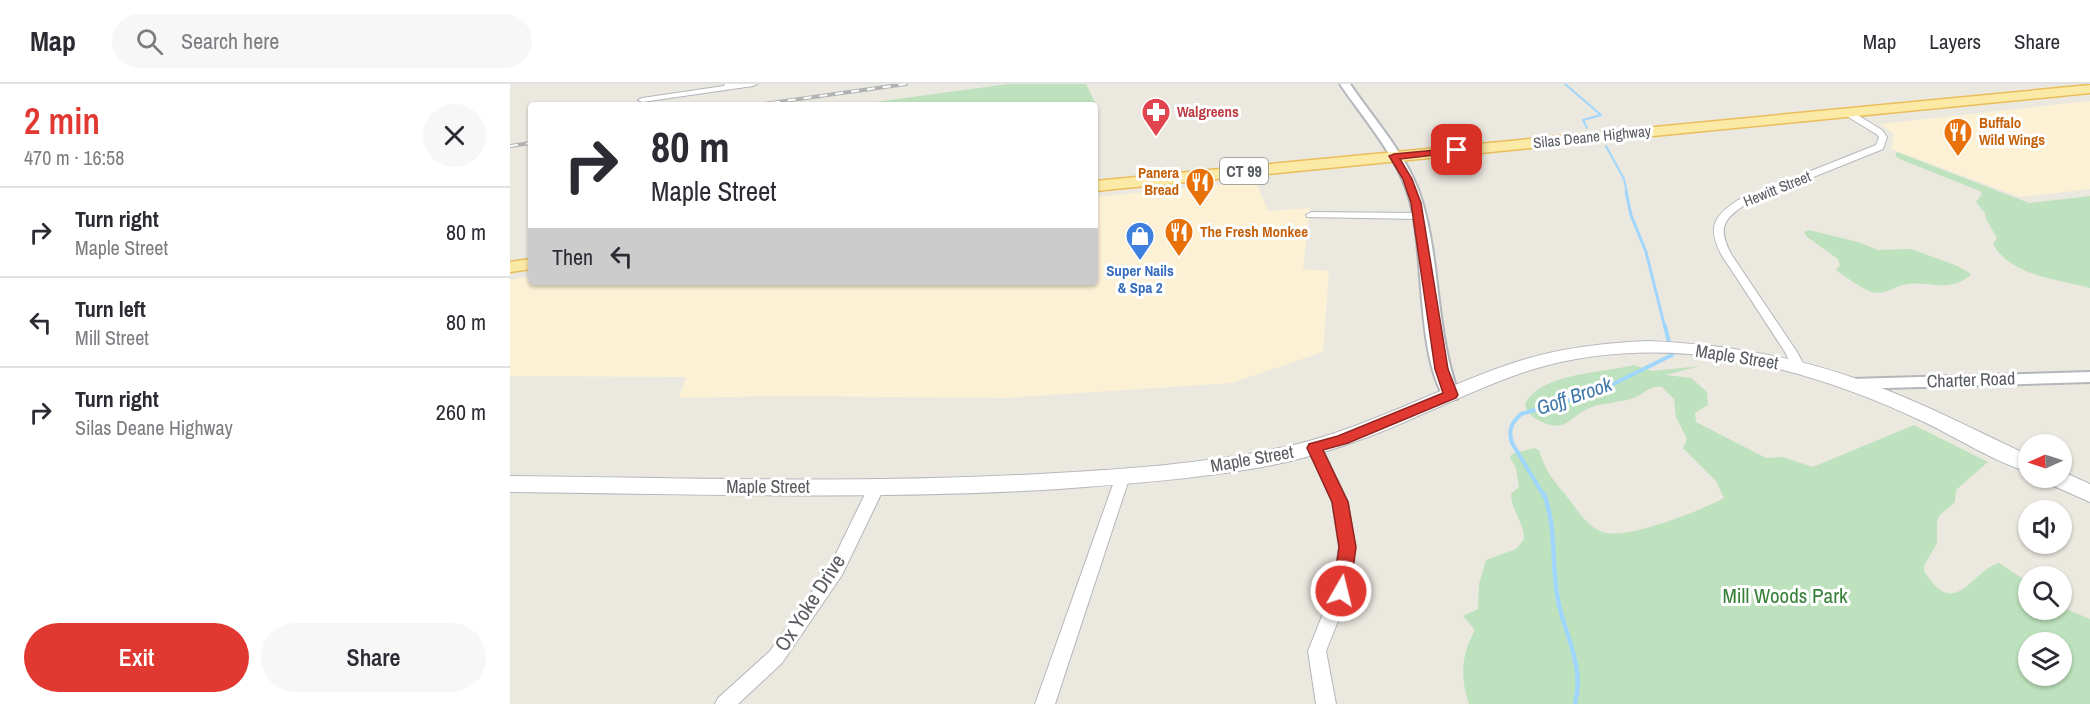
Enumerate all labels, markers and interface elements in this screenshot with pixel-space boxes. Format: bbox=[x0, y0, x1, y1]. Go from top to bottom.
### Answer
search box bbox=[112, 14, 532, 68]
text: Map bbox=[30, 22, 76, 60]
icon: search bbox=[133, 25, 166, 58]
text: Search here bbox=[181, 26, 279, 56]
text: Map bbox=[1863, 27, 1896, 56]
text: Layers bbox=[1929, 27, 1981, 56]
text: Share bbox=[2014, 27, 2060, 56]
pharmacy icon: Walgreens bbox=[1140, 96, 1172, 138]
text: 2 min bbox=[24, 97, 100, 145]
place label: Walgreens bbox=[1177, 101, 1239, 122]
button: close bbox=[423, 104, 486, 167]
place label: Buffalo Wild Wings bbox=[1979, 112, 2045, 150]
restaurant icon: Buffalo Wild Wings bbox=[1942, 116, 1974, 158]
text: 80 m bbox=[651, 119, 730, 175]
street label: Silas Deane Highway bbox=[1532, 120, 1653, 153]
pin bbox=[1431, 124, 1482, 175]
icon: right bbox=[552, 126, 630, 204]
icon: arrive bbox=[1440, 133, 1473, 166]
text: 470 m · 16:58 bbox=[24, 144, 124, 171]
road number: CT 99 bbox=[1220, 158, 1268, 184]
place label: Panera Bread bbox=[1138, 162, 1179, 200]
street label: Hewitt Street bbox=[1740, 165, 1814, 212]
restaurant icon: Panera Bread bbox=[1184, 166, 1216, 208]
text: Maple Street bbox=[651, 173, 777, 209]
text: Turn right bbox=[75, 204, 159, 234]
icon: right bbox=[24, 216, 57, 249]
restaurant icon: The Fresh Monkee bbox=[1163, 216, 1195, 258]
text: 80 m bbox=[446, 217, 486, 247]
shop icon: Super Nails & Spa 2 bbox=[1124, 220, 1156, 262]
place label: The Fresh Monkee bbox=[1200, 221, 1308, 242]
text: Maple Street bbox=[75, 234, 168, 261]
icon: left bbox=[605, 240, 638, 273]
text: Then bbox=[552, 242, 593, 272]
place label: Super Nails & Spa 2 bbox=[1106, 260, 1174, 298]
text: Turn left bbox=[75, 294, 146, 324]
icon: left bbox=[24, 306, 57, 339]
text: 80 m bbox=[446, 307, 486, 337]
text: Mill Street bbox=[75, 324, 149, 351]
street label: Maple Street bbox=[1694, 338, 1780, 375]
street label: Charter Road bbox=[1926, 365, 2016, 394]
water label: Goff Brook bbox=[1533, 370, 1616, 421]
text: Turn right bbox=[75, 384, 159, 414]
icon: right bbox=[24, 396, 57, 429]
text: 260 m bbox=[436, 397, 486, 427]
text: Silas Deane Highway bbox=[75, 414, 233, 441]
north arrow bbox=[2018, 434, 2072, 488]
map controls bbox=[2018, 434, 2072, 686]
street label: Maple Street bbox=[1209, 439, 1295, 478]
street label: Maple Street bbox=[726, 474, 810, 499]
button: sound bbox=[2018, 500, 2072, 554]
street label: Ox Yoke Drive bbox=[767, 549, 852, 657]
position arrow bbox=[1309, 559, 1373, 623]
button: search bbox=[2018, 566, 2072, 620]
park label: Mill Woods Park bbox=[1722, 581, 1848, 610]
button: Exit bbox=[24, 623, 249, 692]
button: Share bbox=[261, 623, 486, 692]
button: layers bbox=[2018, 632, 2072, 686]

